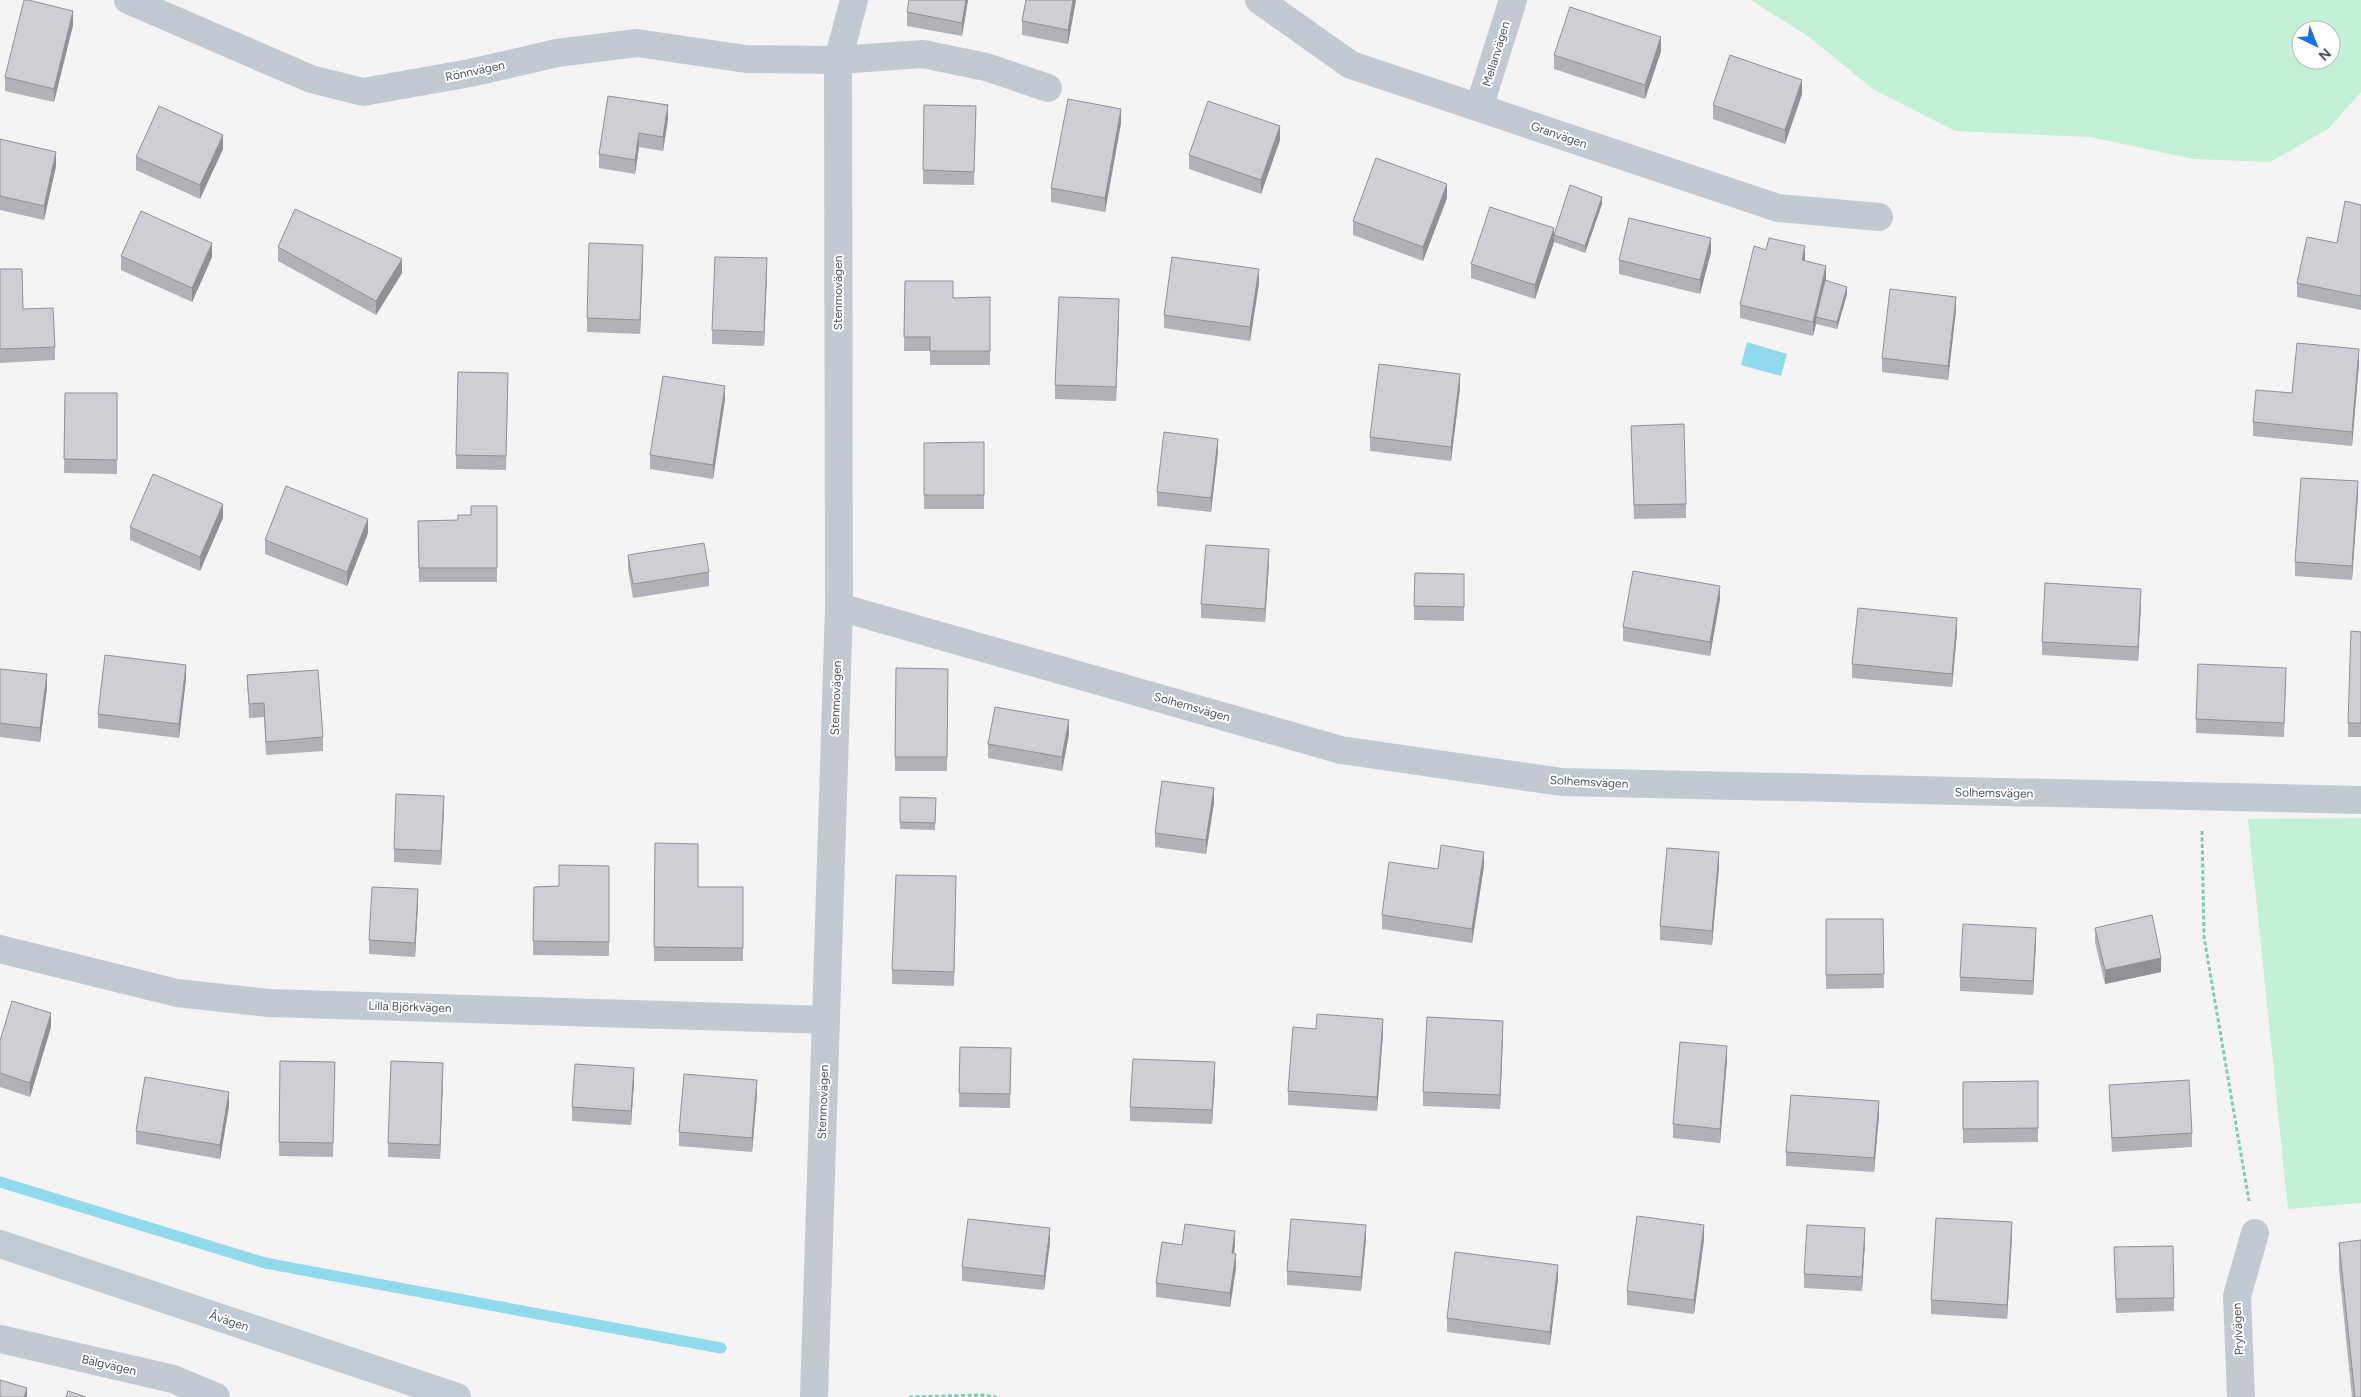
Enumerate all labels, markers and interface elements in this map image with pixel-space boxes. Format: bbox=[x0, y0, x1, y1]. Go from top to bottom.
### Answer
street label: Mellanvägen bbox=[1479, 19, 1513, 88]
north arrow bbox=[2291, 20, 2341, 70]
text: N bbox=[2315, 44, 2334, 64]
street label: Rönnvägen bbox=[444, 58, 506, 84]
street label: Granvägen bbox=[1529, 119, 1589, 151]
street label: Stenmovägen bbox=[831, 255, 845, 330]
street label: Stenmovägen bbox=[828, 660, 844, 736]
street label: Solhemsvägen bbox=[1152, 689, 1232, 725]
street label: Solhemsvägen bbox=[1549, 773, 1629, 791]
street label: Solhemsvägen bbox=[1955, 785, 2034, 801]
street label: Lilla Björkvägen bbox=[368, 999, 452, 1015]
street label: Stenmovägen bbox=[815, 1064, 831, 1140]
street label: Prylvägen bbox=[2230, 1302, 2246, 1356]
street label: Åvägen bbox=[208, 1308, 251, 1334]
street label: Bälgvägen bbox=[80, 1352, 138, 1378]

